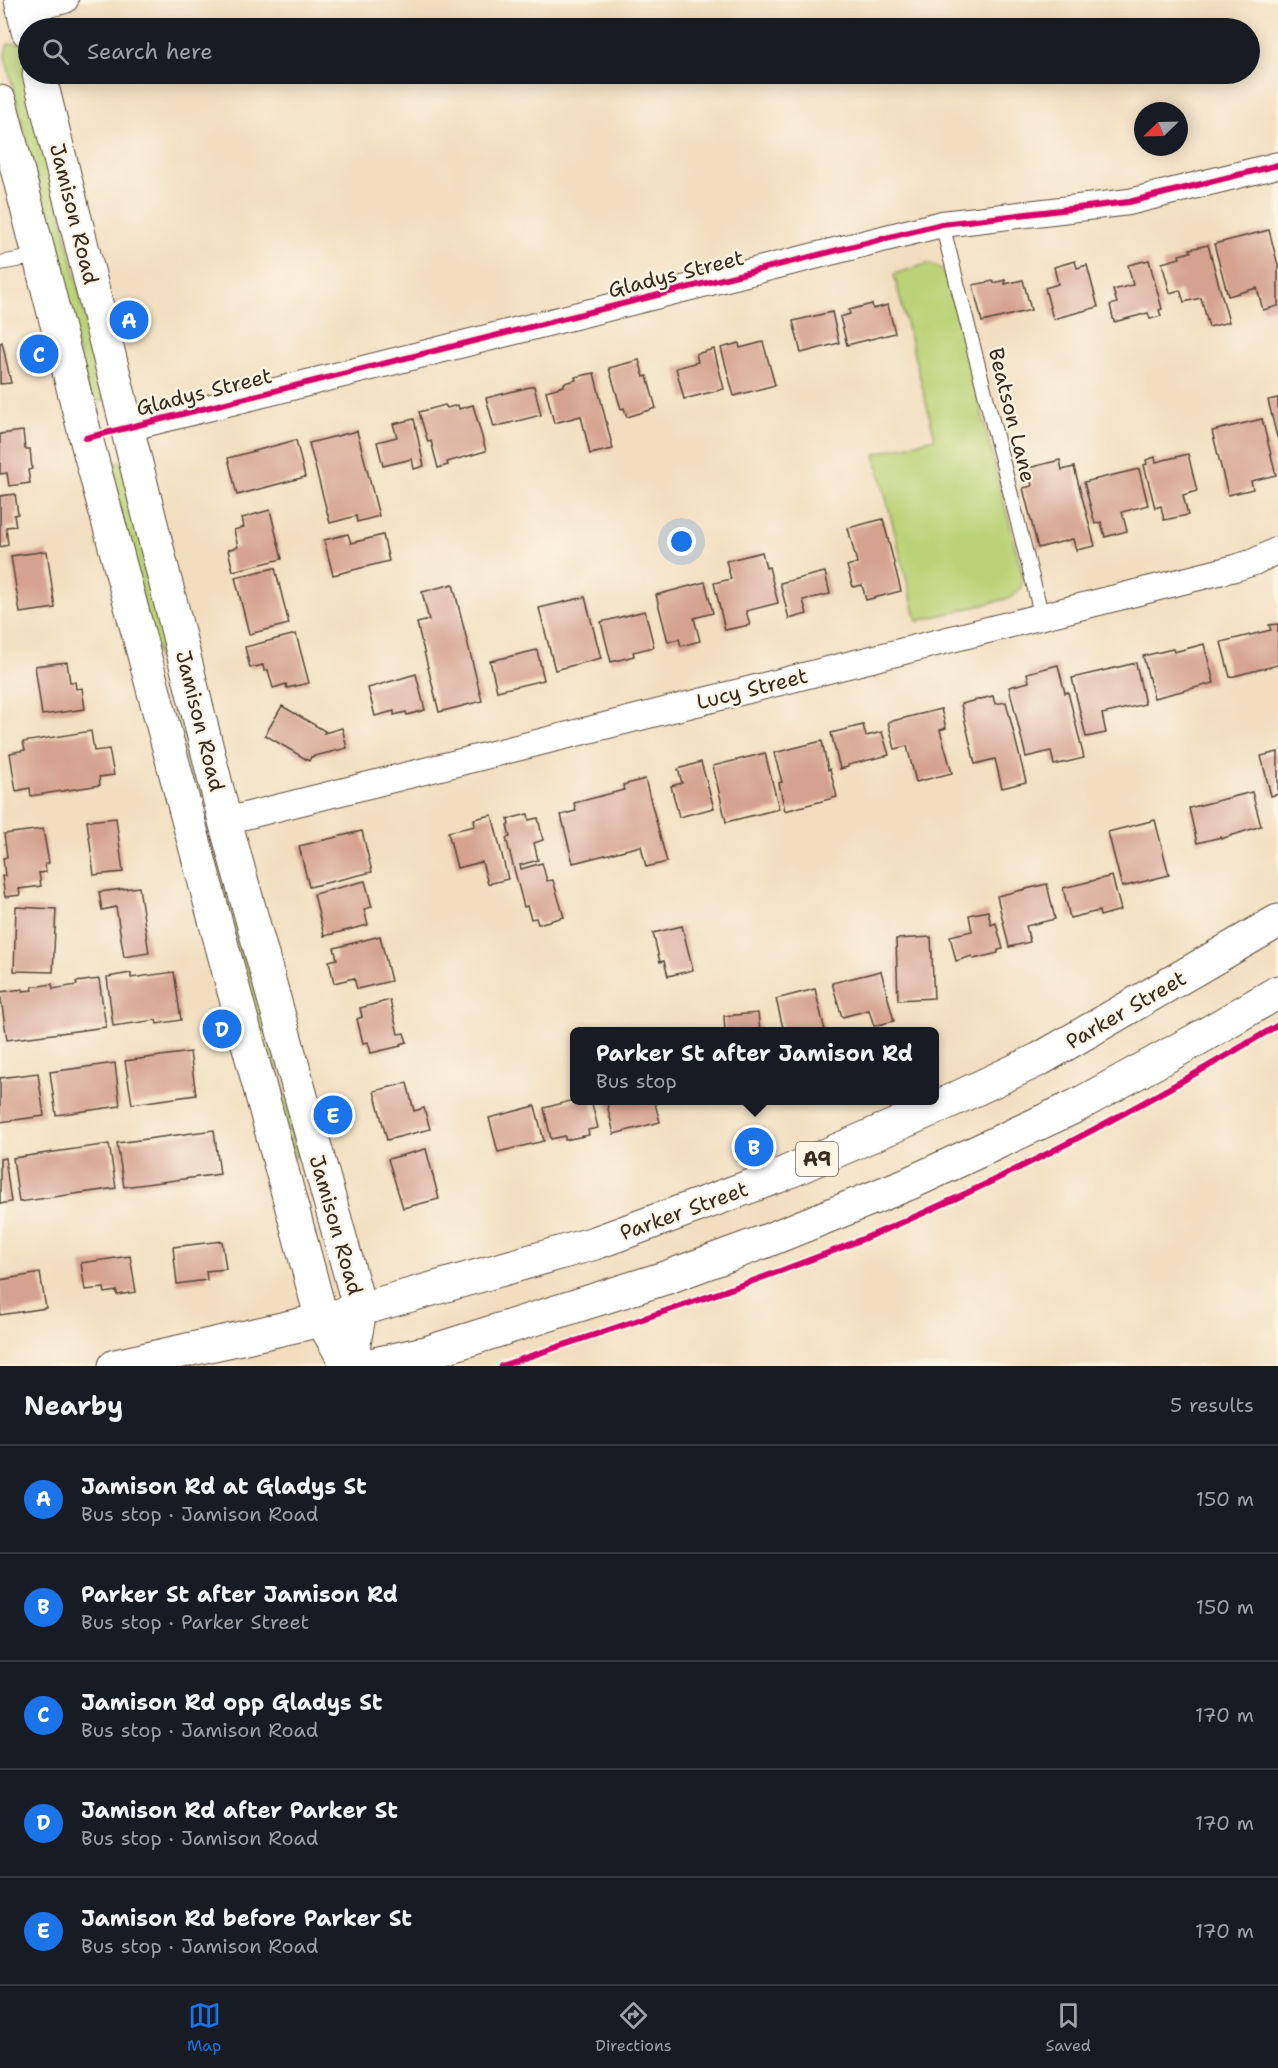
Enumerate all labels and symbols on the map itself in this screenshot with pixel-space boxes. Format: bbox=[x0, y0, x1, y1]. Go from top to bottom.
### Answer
north arrow bbox=[1134, 102, 1188, 156]
street label: Jamison Road bbox=[43, 141, 105, 287]
street label: Gladys Street bbox=[605, 244, 747, 304]
pin: A bbox=[110, 298, 148, 342]
pin: C bbox=[20, 332, 58, 376]
street label: Beatson Lane bbox=[982, 345, 1042, 485]
street label: Gladys Street bbox=[133, 362, 275, 422]
your location bbox=[667, 527, 696, 556]
street label: Jamison Road bbox=[169, 648, 231, 794]
street label: Lucy Street bbox=[693, 662, 811, 716]
street label: Parker Street bbox=[1061, 964, 1191, 1056]
pin: D bbox=[202, 1006, 242, 1052]
pin: E bbox=[314, 1092, 352, 1138]
pin: B bbox=[734, 1124, 774, 1170]
road number: A9 bbox=[796, 1142, 838, 1176]
street label: Jamison Road bbox=[303, 1152, 369, 1298]
street label: Parker Street bbox=[616, 1175, 752, 1247]

